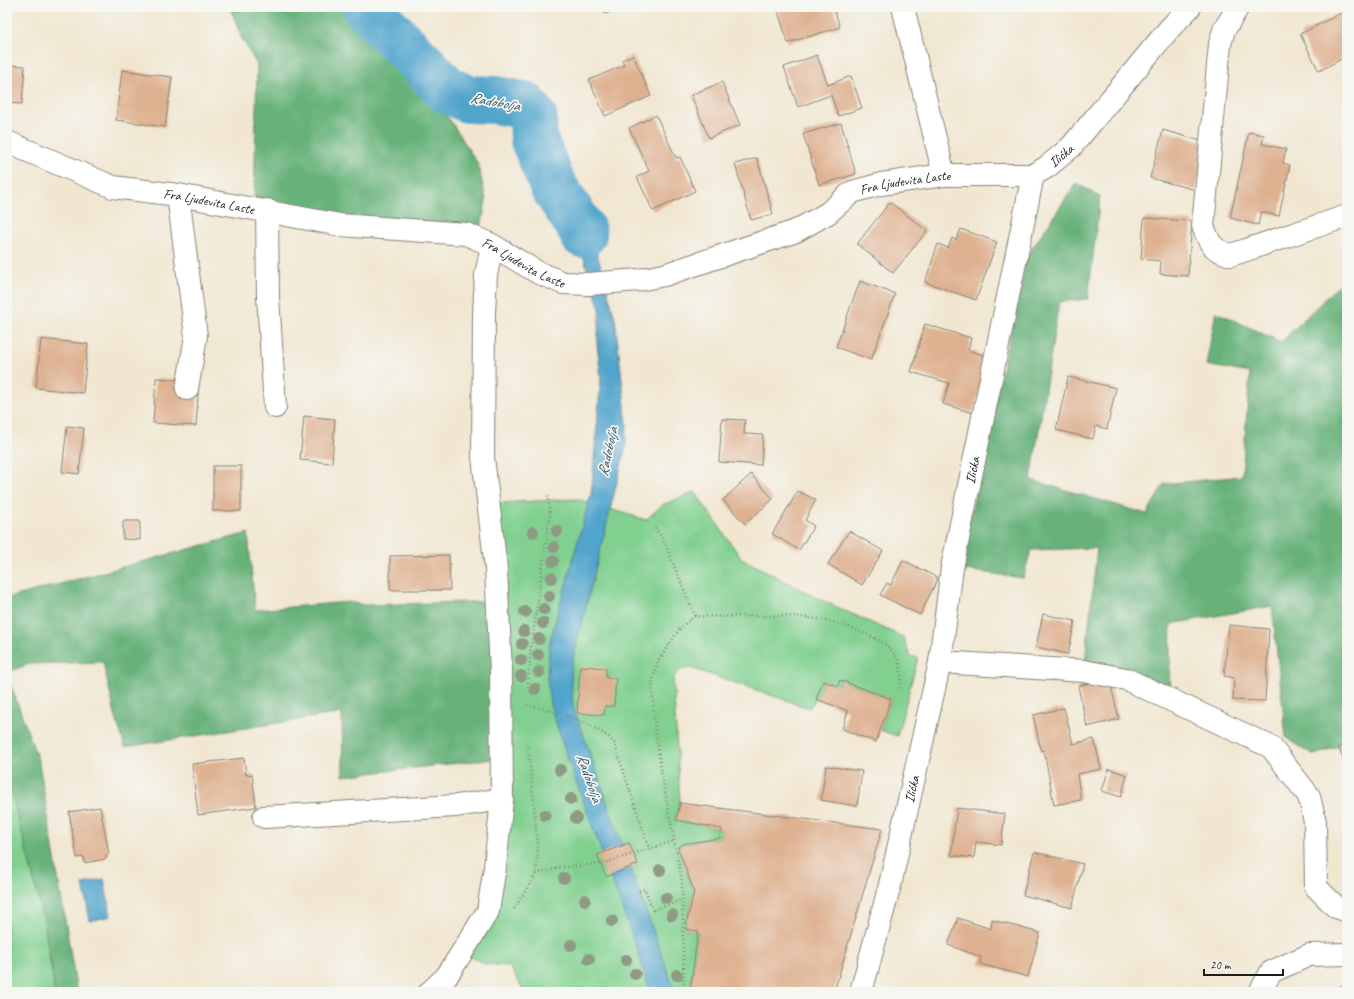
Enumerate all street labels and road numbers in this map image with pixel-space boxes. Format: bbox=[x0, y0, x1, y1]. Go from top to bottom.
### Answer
street label: Ilićka bbox=[1045, 140, 1077, 171]
street label: Fra Ljudevita Laste bbox=[858, 166, 951, 198]
street label: Fra Ljudevita Laste bbox=[163, 185, 257, 218]
street label: Fra Ljudevita Laste bbox=[480, 233, 569, 292]
street label: Ilićka bbox=[961, 454, 983, 485]
street label: Ilićka bbox=[900, 773, 923, 804]

